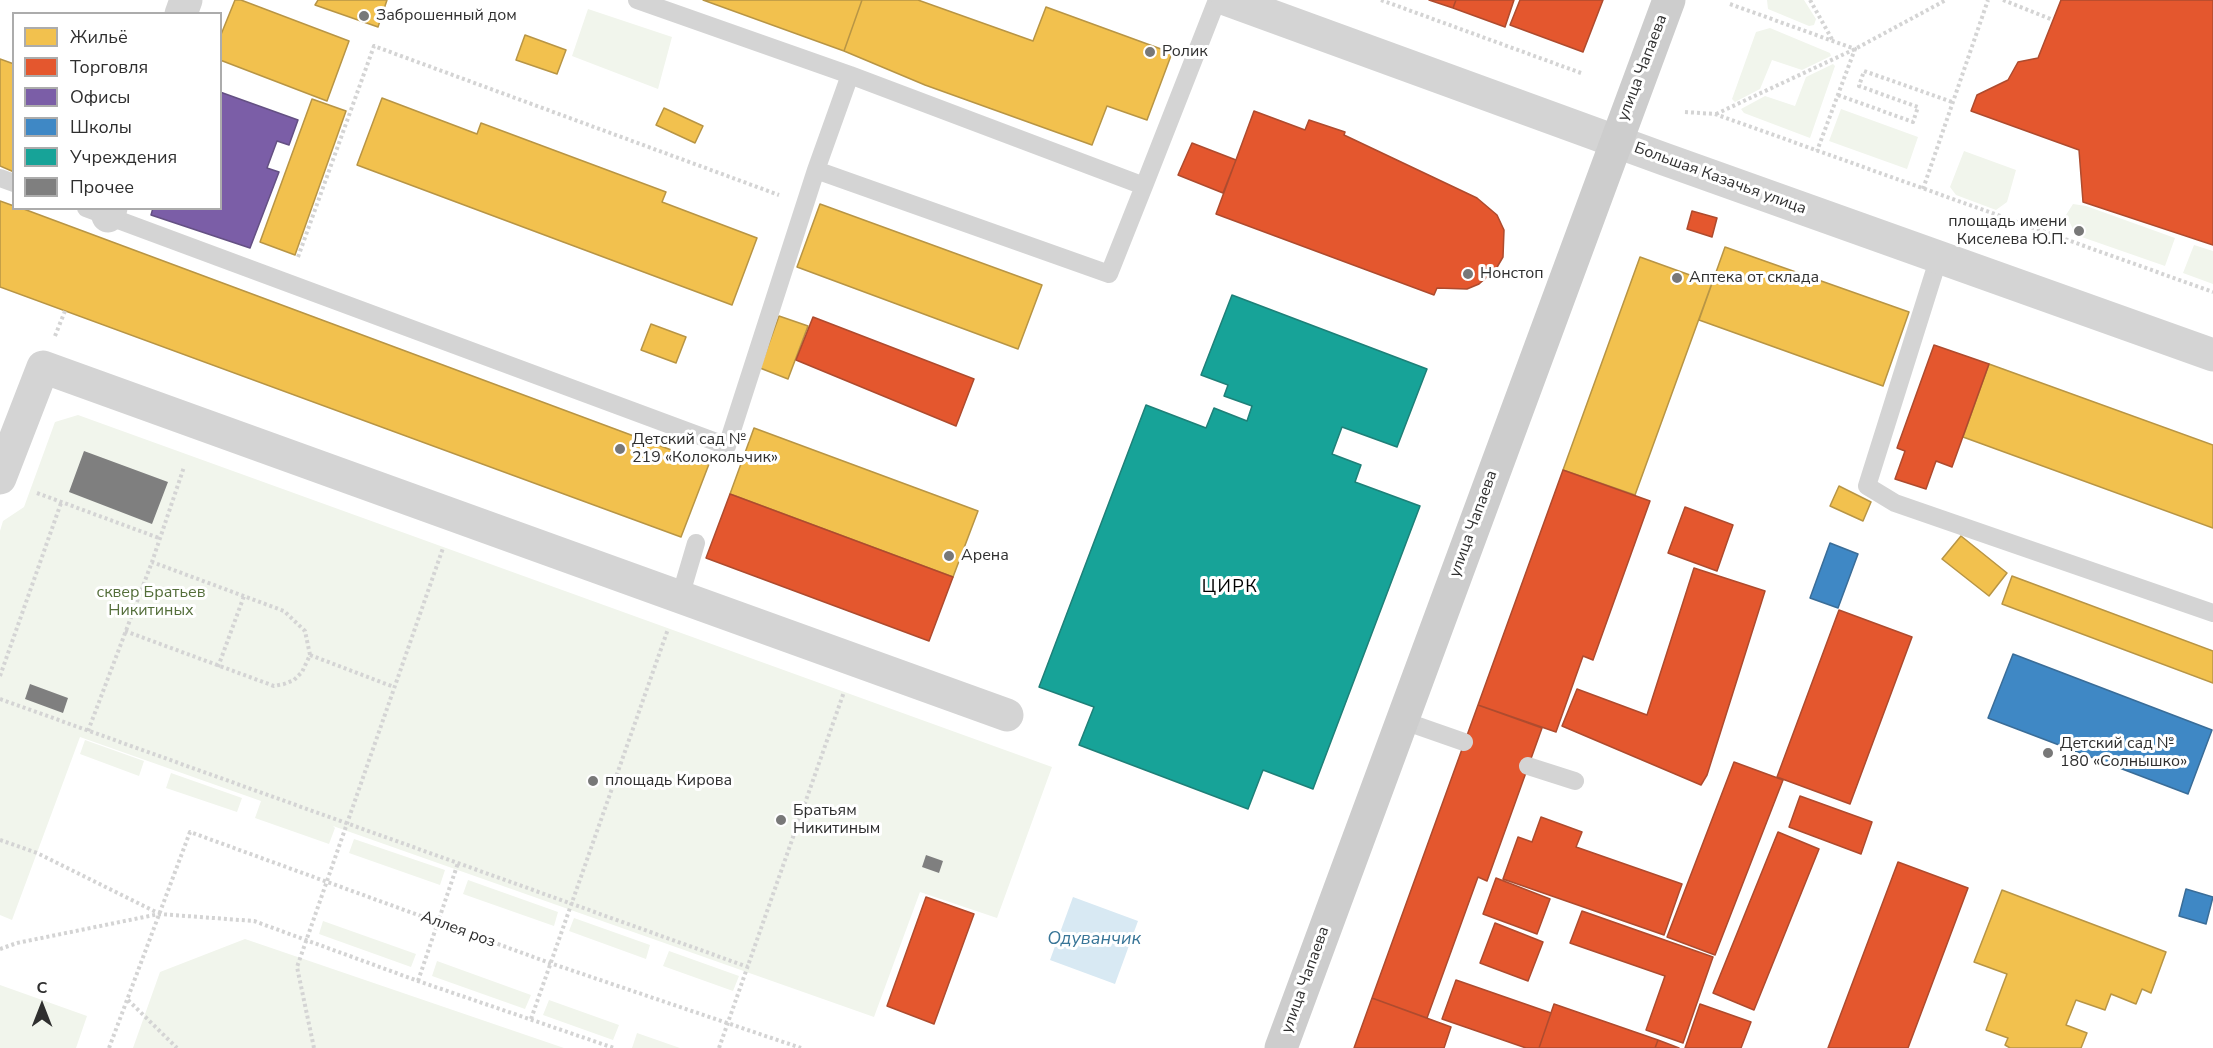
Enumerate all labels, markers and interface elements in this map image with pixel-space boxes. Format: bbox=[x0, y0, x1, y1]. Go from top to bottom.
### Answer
place label: Заброшенный дом bbox=[376, 6, 517, 26]
marker: Заброшенный дом bbox=[357, 9, 371, 23]
legend bbox=[12, 12, 222, 210]
street label: улица Чапаева bbox=[1614, 12, 1672, 124]
text: Жильё bbox=[70, 25, 128, 49]
place label: Ролик bbox=[1162, 42, 1208, 62]
marker: Ролик bbox=[1143, 45, 1157, 59]
text: Торговля bbox=[70, 55, 148, 79]
text: Офисы bbox=[70, 85, 130, 109]
text: Школы bbox=[70, 115, 132, 139]
street label: Большая Казачья улица bbox=[1631, 139, 1809, 219]
text: Учреждения bbox=[70, 145, 177, 169]
text: Прочее bbox=[70, 175, 134, 199]
place label: площадь имени Киселева Ю.П. bbox=[1948, 212, 2067, 250]
marker: площадь имени Киселева Ю.П. bbox=[2072, 224, 2086, 238]
place label: Нонстоп bbox=[1480, 264, 1544, 284]
marker: Нонстоп bbox=[1461, 267, 1475, 281]
place label: Аптека от склада bbox=[1689, 268, 1819, 288]
marker: Аптека от склада bbox=[1670, 271, 1684, 285]
place label: Детский сад № 219 «Колокольчик» bbox=[632, 430, 778, 468]
marker: Детский сад № 219 «Колокольчик» bbox=[613, 442, 627, 456]
street label: улица Чапаева bbox=[1446, 468, 1502, 580]
place label: Арена bbox=[961, 546, 1009, 566]
marker: Арена bbox=[942, 549, 956, 563]
district label: ЦИРК bbox=[1202, 577, 1258, 599]
park label: сквер Братьев Никитиных bbox=[97, 583, 205, 621]
place label: Детский сад № 180 «Солнышко» bbox=[2060, 734, 2187, 772]
marker: Детский сад № 180 «Солнышко» bbox=[2041, 746, 2055, 760]
place label: площадь Кирова bbox=[605, 771, 732, 791]
marker: площадь Кирова bbox=[586, 774, 600, 788]
place label: Братьям Никитиным bbox=[793, 801, 880, 839]
marker: Братьям Никитиным bbox=[774, 813, 788, 827]
street label: Аллея роз bbox=[418, 908, 498, 952]
street label: улица Чапаева bbox=[1278, 924, 1334, 1036]
water label: Одуванчик bbox=[1047, 929, 1141, 951]
north arrow bbox=[12, 976, 72, 1036]
text: С bbox=[37, 977, 47, 999]

